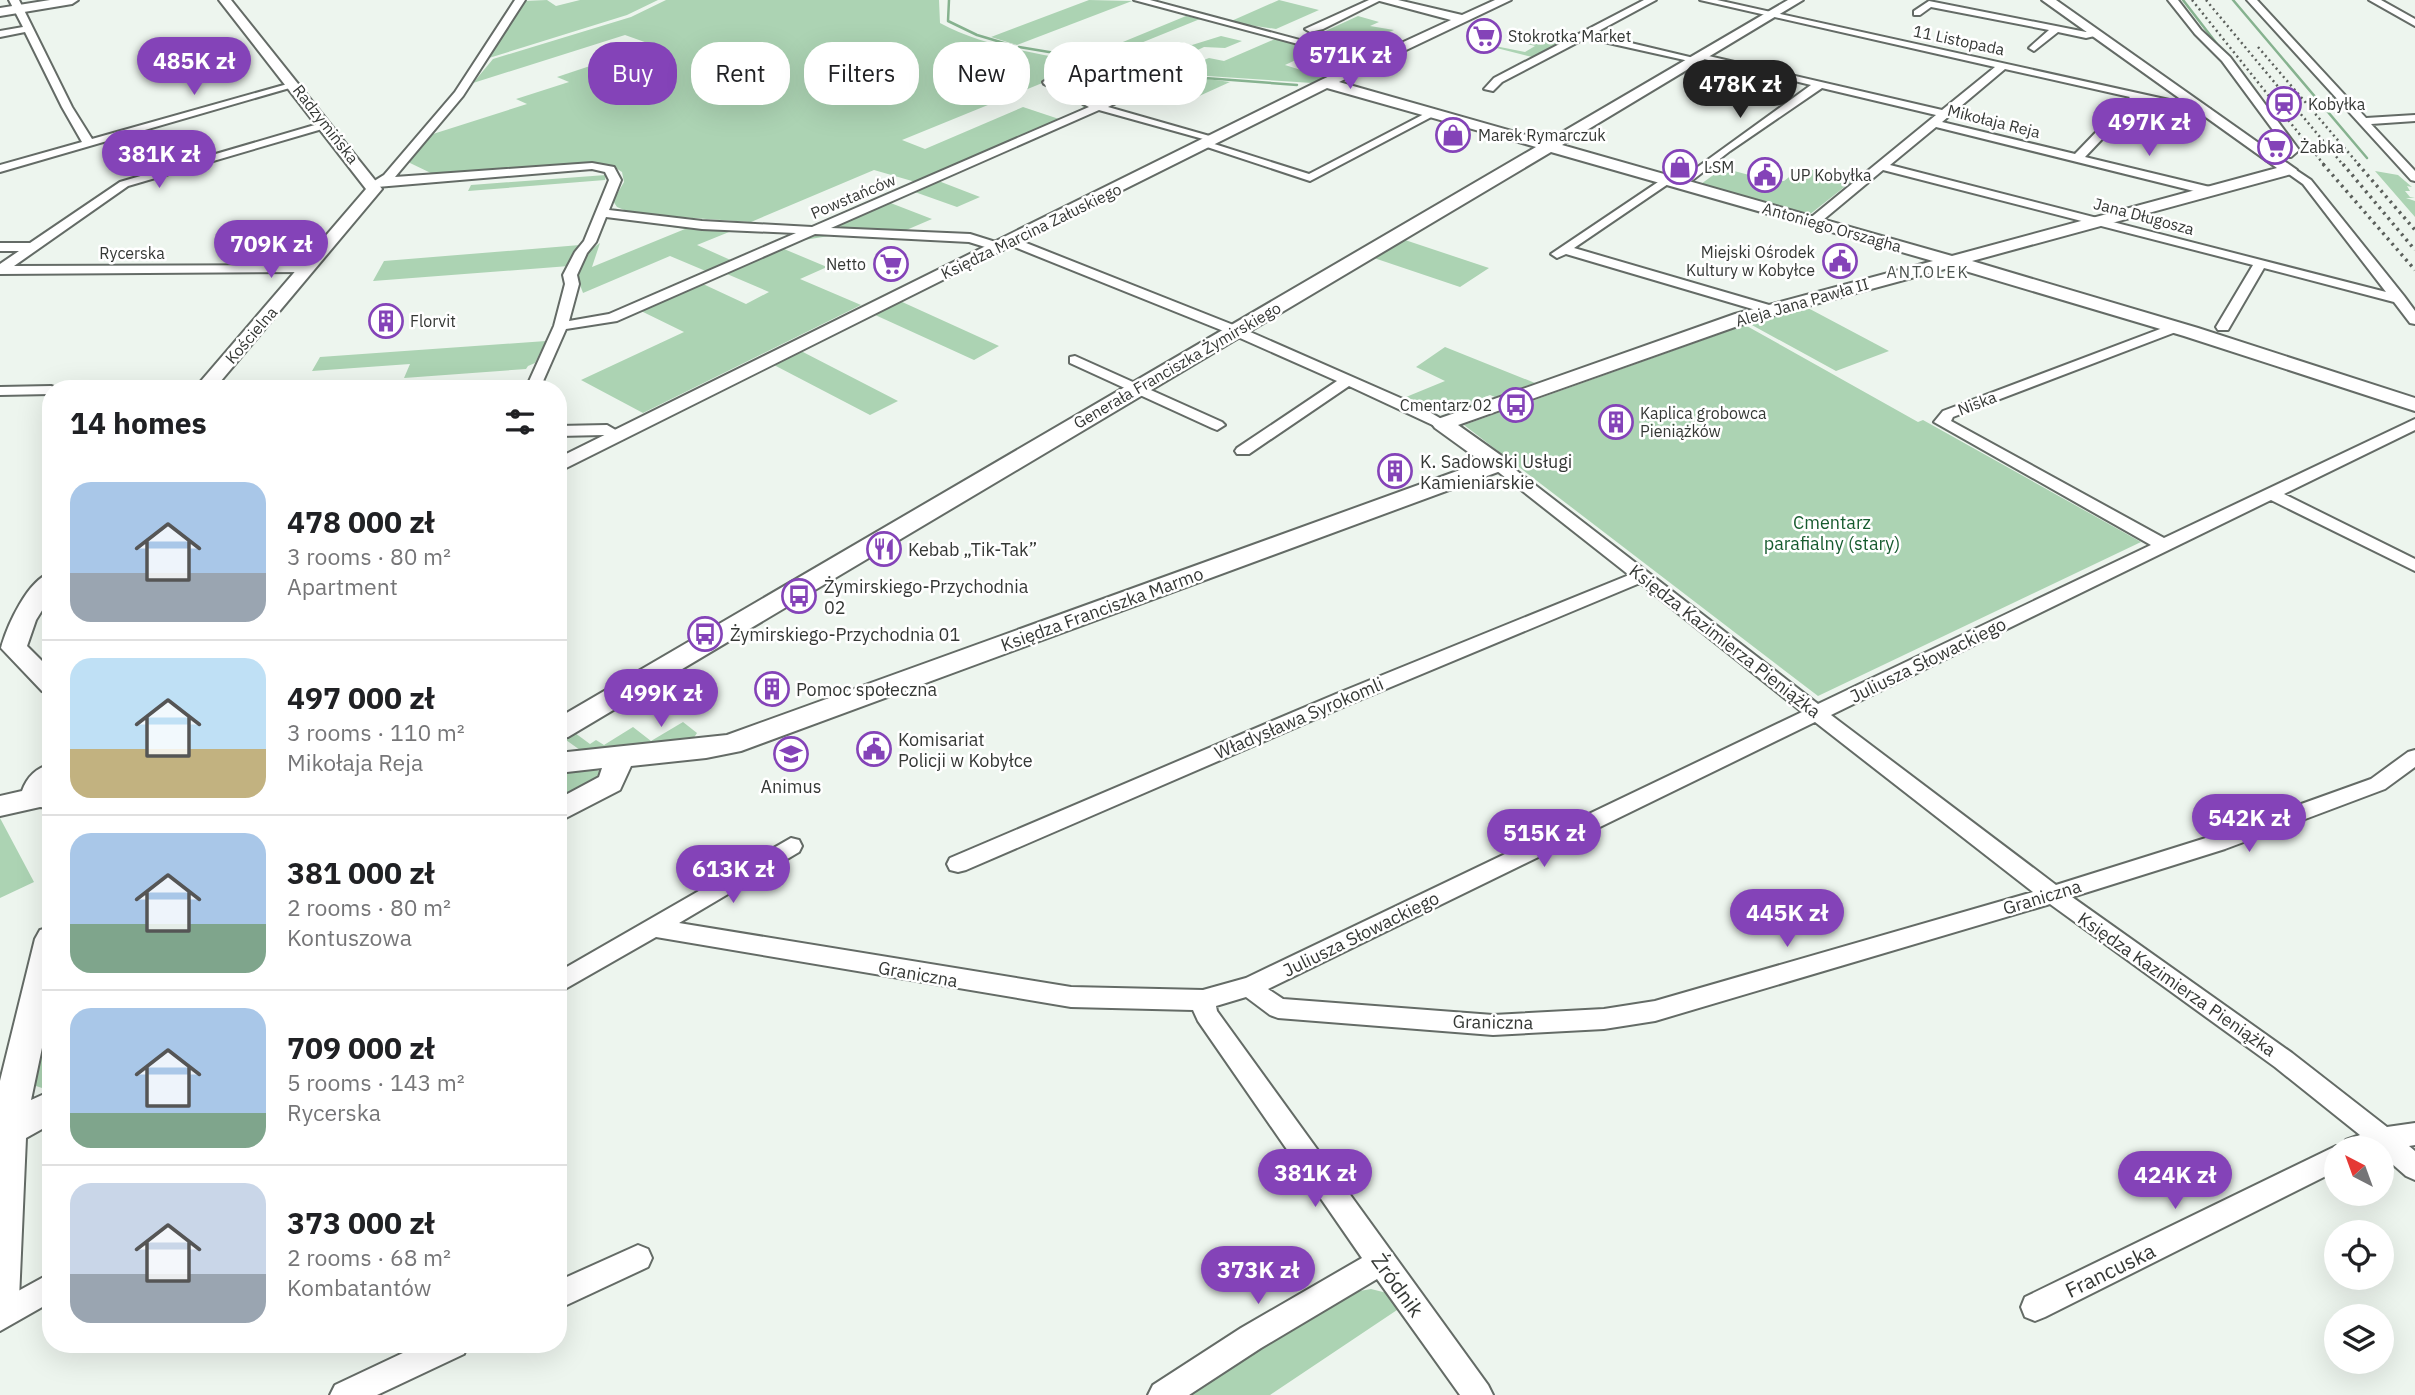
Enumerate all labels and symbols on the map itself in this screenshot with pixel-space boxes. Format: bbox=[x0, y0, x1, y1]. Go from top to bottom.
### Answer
supermarket icon: Stokrotka Market bbox=[1465, 17, 1503, 55]
street label: 11 Listopada bbox=[1912, 21, 2007, 60]
place label: Stokrotka Market bbox=[1508, 26, 1631, 46]
pin: 571K zł bbox=[1285, 32, 1415, 91]
pin: 485K zł bbox=[129, 38, 259, 97]
pin: 478K zł bbox=[1675, 60, 1805, 120]
street label: Radzymińska bbox=[289, 80, 363, 168]
station icon: Kobyłka bbox=[2265, 85, 2303, 123]
place label: Kobyłka bbox=[2308, 94, 2366, 114]
pin: 497K zł bbox=[2084, 99, 2214, 158]
street label: Mikołaja Reja bbox=[1946, 100, 2043, 142]
shop icon: Marek Rymarczuk bbox=[1434, 116, 1472, 154]
place label: Marek Rymarczuk bbox=[1478, 125, 1606, 145]
supermarket icon: Żabka bbox=[2256, 128, 2294, 166]
pin: 381K zł bbox=[94, 130, 224, 190]
place label: Żabka bbox=[2300, 137, 2344, 157]
shop icon: LSM bbox=[1661, 148, 1699, 186]
public building icon: UP Kobyłka bbox=[1746, 156, 1784, 194]
place label: LSM bbox=[1704, 157, 1734, 177]
place label: UP Kobyłka bbox=[1790, 165, 1872, 185]
street label: Powstańców bbox=[807, 169, 899, 223]
street label: Księdza Marcina Załuskiego bbox=[938, 179, 1124, 283]
street label: Jana Długosza bbox=[2092, 193, 2197, 239]
street label: Antoniego Orszagha bbox=[1760, 198, 1904, 257]
pin: 709K zł bbox=[206, 220, 336, 280]
place label: Miejski Ośrodek Kultury w Kobyłce bbox=[1686, 242, 1816, 280]
public building icon: Miejski Ośrodek Kultury w Kobyłce bbox=[1821, 242, 1859, 280]
street label: Rycerska bbox=[99, 243, 165, 263]
supermarket icon: Netto bbox=[872, 245, 910, 283]
place label: Netto bbox=[826, 254, 866, 274]
district label: ANTOLEK bbox=[1886, 262, 1970, 282]
street label: Aleja Jana Pawła II bbox=[1733, 273, 1871, 331]
street label: Generała Franciszka Żymirskiego bbox=[1070, 297, 1284, 433]
street label: Kościelna bbox=[221, 302, 282, 368]
building icon: Florvit bbox=[367, 302, 405, 340]
place label: Florvit bbox=[410, 311, 456, 331]
bus stop icon: Cmentarz 02 bbox=[1497, 386, 1535, 424]
street label: Niska bbox=[1955, 386, 2000, 420]
place label: Cmentarz 02 bbox=[1400, 395, 1492, 415]
building icon: Kaplica grobowca Pieniążków bbox=[1597, 403, 1635, 441]
place label: Kaplica grobowca Pieniążków bbox=[1640, 403, 1767, 441]
place label: K. Sadowski Usługi Kamieniarskie bbox=[1420, 450, 1572, 494]
building icon: K. Sadowski Usługi Kamieniarskie bbox=[1376, 452, 1414, 490]
park label: Cmentarz parafialny (stary) bbox=[1764, 511, 1900, 555]
restaurant icon: Kebab „Tik-Tak” bbox=[865, 530, 903, 568]
place label: Kebab „Tik-Tak” bbox=[908, 538, 1037, 561]
street label: Księdza Kazimierza Pieniążka bbox=[1625, 559, 1826, 723]
street label: Księdza Franciszka Marmo bbox=[998, 562, 1206, 656]
place label: Żymirskiego-Przychodnia 02 bbox=[824, 575, 1029, 619]
bus stop icon: Żymirskiego-Przychodnia 02 bbox=[780, 577, 818, 615]
street label: Juliusza Słowackiego bbox=[1846, 612, 2010, 708]
bus stop icon: Żymirskiego-Przychodnia 01 bbox=[686, 615, 724, 653]
place label: Żymirskiego-Przychodnia 01 bbox=[730, 623, 960, 646]
pin: 499K zł bbox=[596, 670, 726, 729]
building icon: Pomoc społeczna bbox=[753, 670, 791, 708]
street label: Władysława Syrokomli bbox=[1211, 672, 1387, 764]
place label: Pomoc społeczna bbox=[796, 678, 938, 701]
place label: Komisariat Policji w Kobyłce bbox=[898, 728, 1033, 772]
public building icon: Komisariat Policji w Kobyłce bbox=[855, 730, 893, 768]
school or university icon: Animus bbox=[772, 735, 810, 773]
place label: Animus bbox=[761, 775, 821, 798]
pin: 542K zł bbox=[2184, 794, 2314, 854]
pin: 515K zł bbox=[1479, 810, 1609, 869]
pin: 613K zł bbox=[668, 846, 798, 905]
street label: Graniczna bbox=[2000, 874, 2084, 920]
street label: Juliusza Słowackiego bbox=[1279, 886, 1443, 982]
pin: 445K zł bbox=[1722, 890, 1852, 949]
street label: Księdza Kazimierza Pieniążka bbox=[2073, 907, 2281, 1062]
street label: Graniczna bbox=[876, 956, 960, 992]
street label: Graniczna bbox=[1452, 1010, 1534, 1034]
north arrow bbox=[2324, 1136, 2394, 1206]
pin: 381K zł bbox=[1250, 1150, 1380, 1209]
pin: 424K zł bbox=[2110, 1152, 2240, 1211]
street label: Francuska bbox=[2060, 1236, 2160, 1304]
pin: 373K zł bbox=[1193, 1246, 1323, 1306]
street label: Źródnik bbox=[1366, 1248, 1430, 1322]

